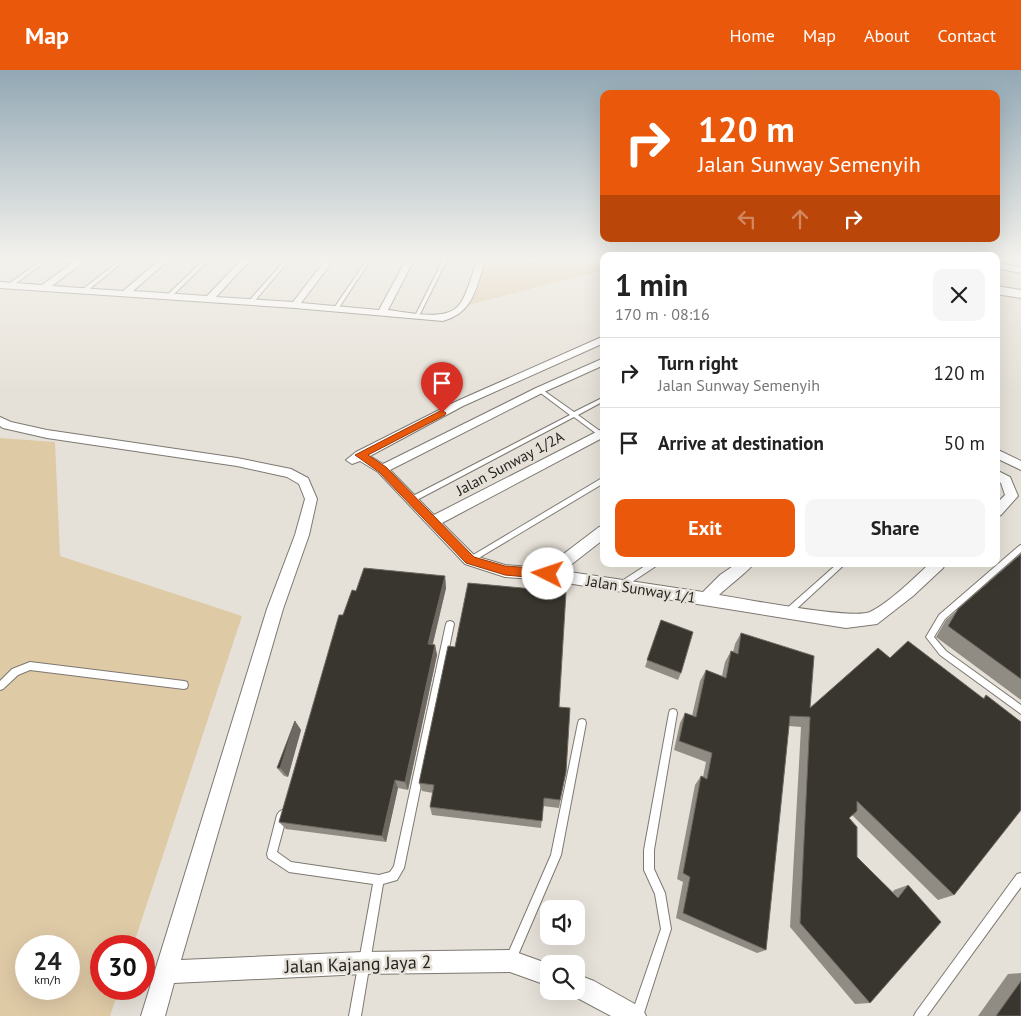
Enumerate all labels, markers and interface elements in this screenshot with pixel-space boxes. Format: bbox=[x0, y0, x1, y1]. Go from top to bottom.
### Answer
text: Map bbox=[25, 20, 69, 51]
text: Home bbox=[729, 24, 775, 47]
text: Map bbox=[803, 24, 836, 47]
text: About bbox=[864, 24, 910, 47]
text: Contact bbox=[938, 24, 996, 47]
text: 120 m bbox=[698, 106, 795, 152]
icon: right bbox=[615, 110, 680, 175]
text: Jalan Sunway Semenyih bbox=[698, 150, 921, 178]
icon: left bbox=[733, 205, 761, 233]
icon: ahead bbox=[786, 205, 814, 233]
icon: right bbox=[839, 205, 867, 233]
text: 1 min bbox=[615, 265, 688, 304]
button: close bbox=[933, 269, 985, 321]
text: 170 m · 08:16 bbox=[615, 304, 710, 324]
text: Turn right bbox=[658, 351, 738, 375]
icon: right bbox=[615, 359, 643, 387]
text: 120 m bbox=[933, 361, 985, 385]
pin bbox=[421, 362, 463, 413]
icon: arrive bbox=[428, 369, 456, 397]
text: Jalan Sunway Semenyih bbox=[658, 375, 820, 395]
street label: Jalan Sunway 1/2A bbox=[452, 426, 567, 500]
icon: arrive bbox=[615, 429, 643, 457]
text: Arrive at destination bbox=[658, 431, 824, 455]
text: 50 m bbox=[944, 431, 985, 455]
button: Exit bbox=[615, 499, 795, 557]
button: Share bbox=[805, 499, 985, 557]
position arrow bbox=[521, 547, 573, 599]
street label: Jalan Sunway 1/1 bbox=[584, 571, 697, 607]
map controls bbox=[540, 900, 585, 1000]
button: sound bbox=[540, 900, 585, 945]
speed limit sign: 30 bbox=[90, 935, 155, 1000]
text: 24 bbox=[33, 945, 62, 977]
street label: Jalan Kajang Jaya 2 bbox=[283, 950, 432, 978]
button: search bbox=[540, 955, 585, 1000]
text: km/h bbox=[34, 972, 61, 987]

